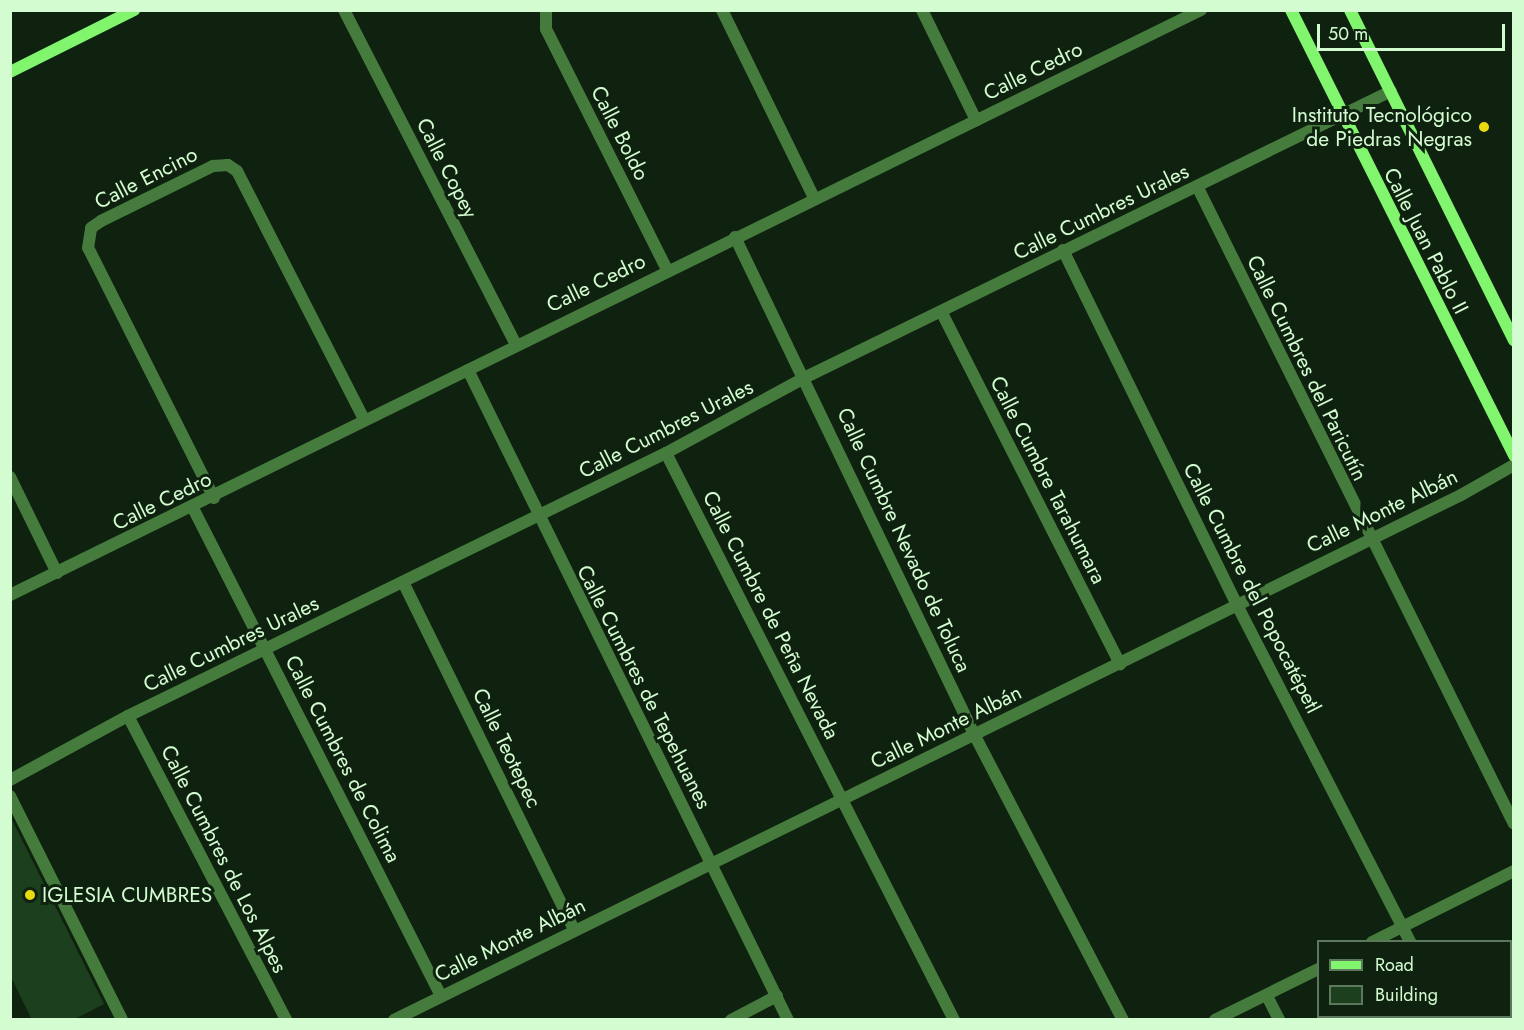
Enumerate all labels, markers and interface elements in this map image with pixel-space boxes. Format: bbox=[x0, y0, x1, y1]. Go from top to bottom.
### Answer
scale bar bbox=[1320, 12, 1508, 50]
text: 50 m bbox=[1328, 21, 1368, 47]
street label: Calle Cedro bbox=[979, 36, 1087, 106]
street label: Calle Boldo bbox=[585, 82, 655, 184]
place label: Instituto Tecnológico de Piedras Negras bbox=[1292, 102, 1472, 152]
street label: Calle Copey bbox=[411, 114, 483, 222]
marker: Instituto Tecnológico de Piedras Negras bbox=[1477, 120, 1491, 134]
street label: Calle Encino bbox=[90, 141, 202, 215]
street label: Calle Cumbres Urales bbox=[1009, 159, 1193, 265]
street label: Calle Juan Pablo II bbox=[1378, 164, 1474, 318]
street label: Calle Cedro bbox=[542, 248, 650, 318]
street label: Calle Cumbres del Paricutín bbox=[1241, 251, 1373, 485]
street label: Calle Cumbre Tarahumara bbox=[985, 372, 1111, 588]
street label: Calle Cumbres Urales bbox=[575, 374, 757, 484]
street label: Calle Cumbre Nevado de Toluca bbox=[831, 404, 977, 676]
street label: Calle Cumbre del Popocatépetl bbox=[1178, 459, 1326, 717]
street label: Calle Monte Albán bbox=[1302, 464, 1462, 558]
street label: Calle Cedro bbox=[108, 466, 216, 536]
street label: Calle Cumbre de Peña Nevada bbox=[697, 487, 845, 743]
street label: Calle Cumbres de Tepehuanes bbox=[571, 561, 717, 813]
street label: Calle Cumbres Urales bbox=[139, 591, 323, 697]
street label: Calle Cumbres de Colima bbox=[280, 651, 406, 867]
street label: Calle Monte Albán bbox=[866, 680, 1026, 774]
street label: Calle Teotepec bbox=[467, 684, 547, 812]
street label: Calle Cumbres de Los Alpes bbox=[156, 741, 292, 977]
place label: IGLESIA CUMBRES bbox=[42, 882, 212, 908]
marker: IGLESIA CUMBRES bbox=[23, 888, 37, 902]
street label: Calle Monte Albán bbox=[430, 893, 590, 987]
legend bbox=[1317, 940, 1512, 1018]
text: Road bbox=[1375, 952, 1414, 978]
text: Building bbox=[1375, 982, 1438, 1008]

